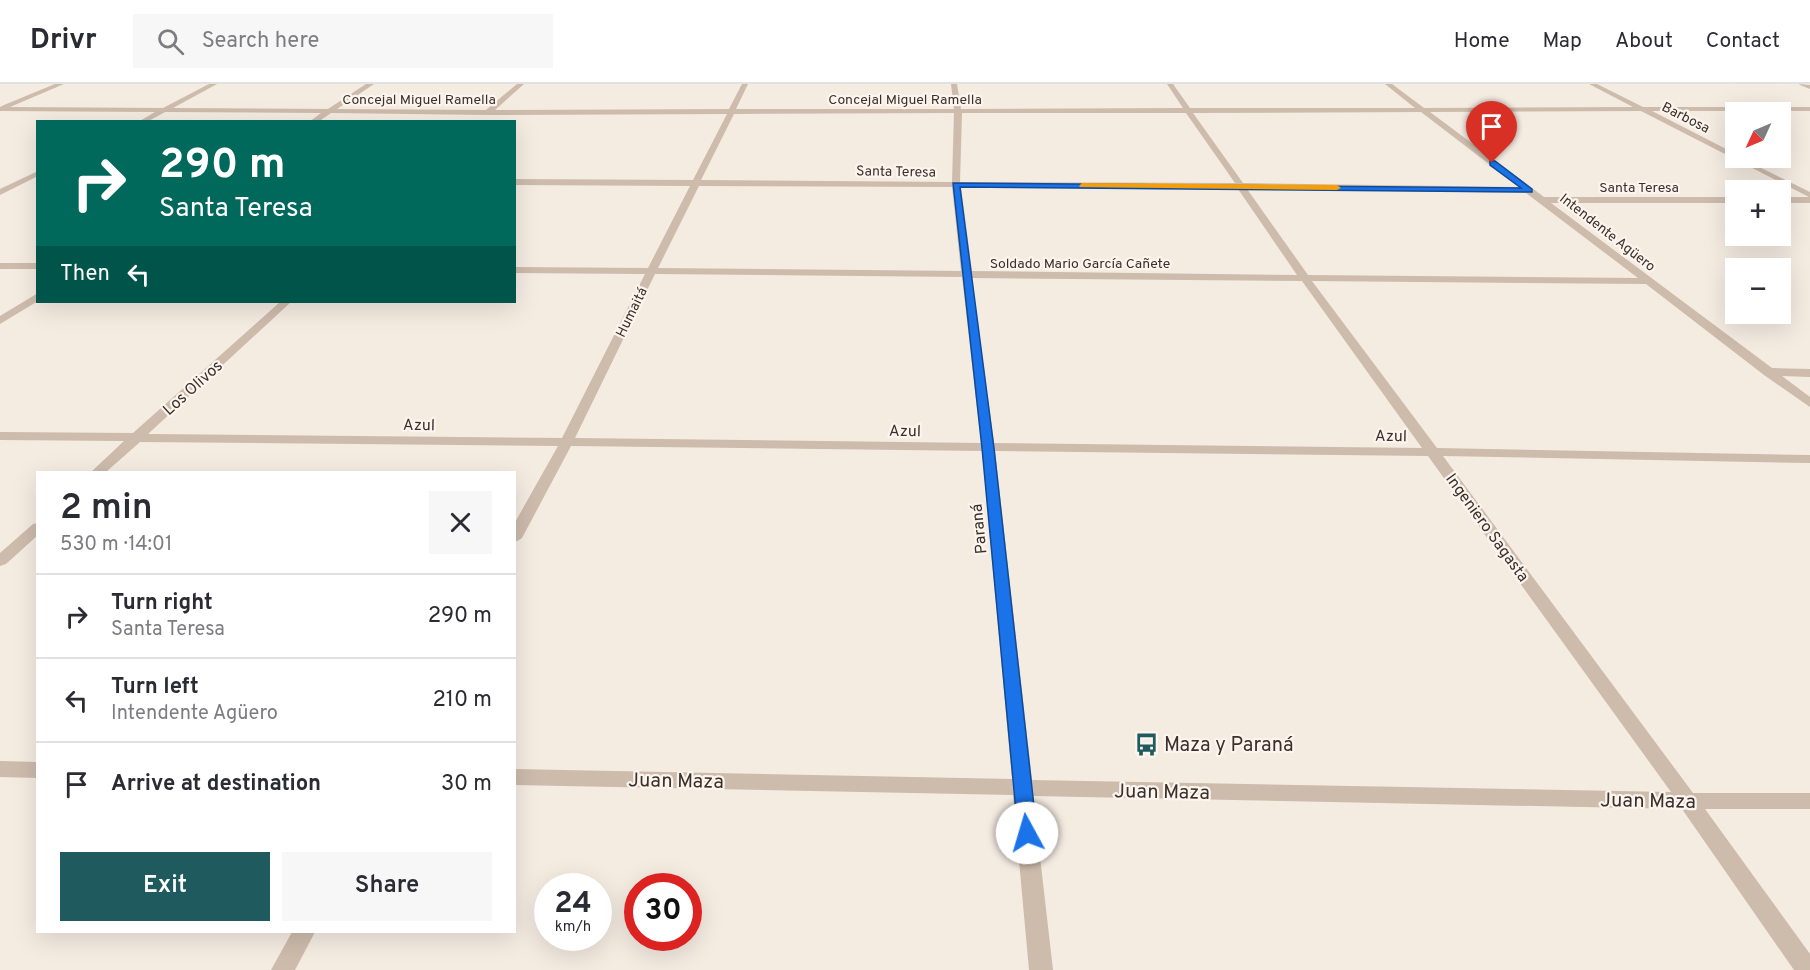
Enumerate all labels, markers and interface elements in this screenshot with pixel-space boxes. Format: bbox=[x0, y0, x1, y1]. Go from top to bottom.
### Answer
search box bbox=[133, 14, 553, 68]
text: Drivr bbox=[30, 23, 97, 59]
icon: search bbox=[154, 25, 187, 58]
text: Search here bbox=[202, 28, 319, 55]
text: Home bbox=[1454, 28, 1510, 55]
text: Map bbox=[1543, 28, 1582, 55]
text: About bbox=[1615, 28, 1673, 55]
text: Contact bbox=[1706, 28, 1780, 55]
street label: Concejal Miguel Ramella bbox=[342, 92, 496, 109]
street label: Concejal Miguel Ramella bbox=[828, 92, 982, 109]
street label: Barbosa bbox=[1658, 99, 1712, 138]
pin bbox=[1466, 101, 1517, 163]
north arrow bbox=[1725, 102, 1791, 168]
map controls bbox=[1725, 102, 1791, 324]
icon: arrive bbox=[1475, 110, 1508, 143]
text: 290 m bbox=[159, 140, 286, 193]
icon: right bbox=[60, 144, 138, 222]
street label: Santa Teresa bbox=[856, 163, 936, 182]
street label: Santa Teresa bbox=[1599, 180, 1679, 197]
button: + bbox=[1725, 180, 1791, 246]
street label: Intendente Agüero bbox=[1556, 191, 1659, 276]
text: Santa Teresa bbox=[159, 192, 313, 226]
street label: Soldado Mario García Cañete bbox=[990, 256, 1170, 273]
icon: left bbox=[122, 258, 155, 291]
button: − bbox=[1725, 258, 1791, 324]
text: Then bbox=[60, 261, 110, 288]
street label: Humaitá bbox=[613, 285, 652, 340]
street label: Los Olivos bbox=[159, 357, 227, 420]
street label: Azul bbox=[403, 416, 435, 436]
street label: Azul bbox=[889, 422, 921, 442]
street label: Azul bbox=[1375, 427, 1407, 447]
street label: Ingeniero Sagasta bbox=[1440, 470, 1532, 586]
text: 2 min bbox=[60, 486, 153, 532]
button: close bbox=[429, 491, 492, 554]
street label: Paraná bbox=[967, 503, 993, 555]
text: 530 m · 14:01 bbox=[60, 532, 172, 558]
text: Turn right bbox=[111, 590, 213, 617]
icon: right bbox=[60, 600, 93, 633]
text: 290 m bbox=[428, 603, 492, 630]
text: Santa Teresa bbox=[111, 617, 225, 643]
text: Turn left bbox=[111, 674, 199, 701]
icon: left bbox=[60, 684, 93, 717]
text: 210 m bbox=[432, 687, 492, 714]
text: Intendente Agüero bbox=[111, 701, 278, 727]
bus stop icon: Maza y Paraná bbox=[1133, 731, 1159, 757]
place label: Maza y Paraná bbox=[1164, 733, 1294, 759]
icon: arrive bbox=[60, 768, 93, 801]
street label: Juan Maza bbox=[628, 768, 724, 796]
text: Arrive at destination bbox=[111, 771, 321, 798]
text: 30 m bbox=[441, 771, 492, 798]
street label: Juan Maza bbox=[1114, 779, 1210, 807]
street label: Juan Maza bbox=[1600, 788, 1696, 816]
position arrow bbox=[995, 801, 1059, 865]
button: Exit bbox=[60, 852, 270, 921]
button: Share bbox=[282, 852, 492, 921]
speed limit sign: 30 bbox=[624, 873, 702, 951]
text: 24 bbox=[554, 886, 592, 923]
text: km/h bbox=[555, 918, 591, 937]

